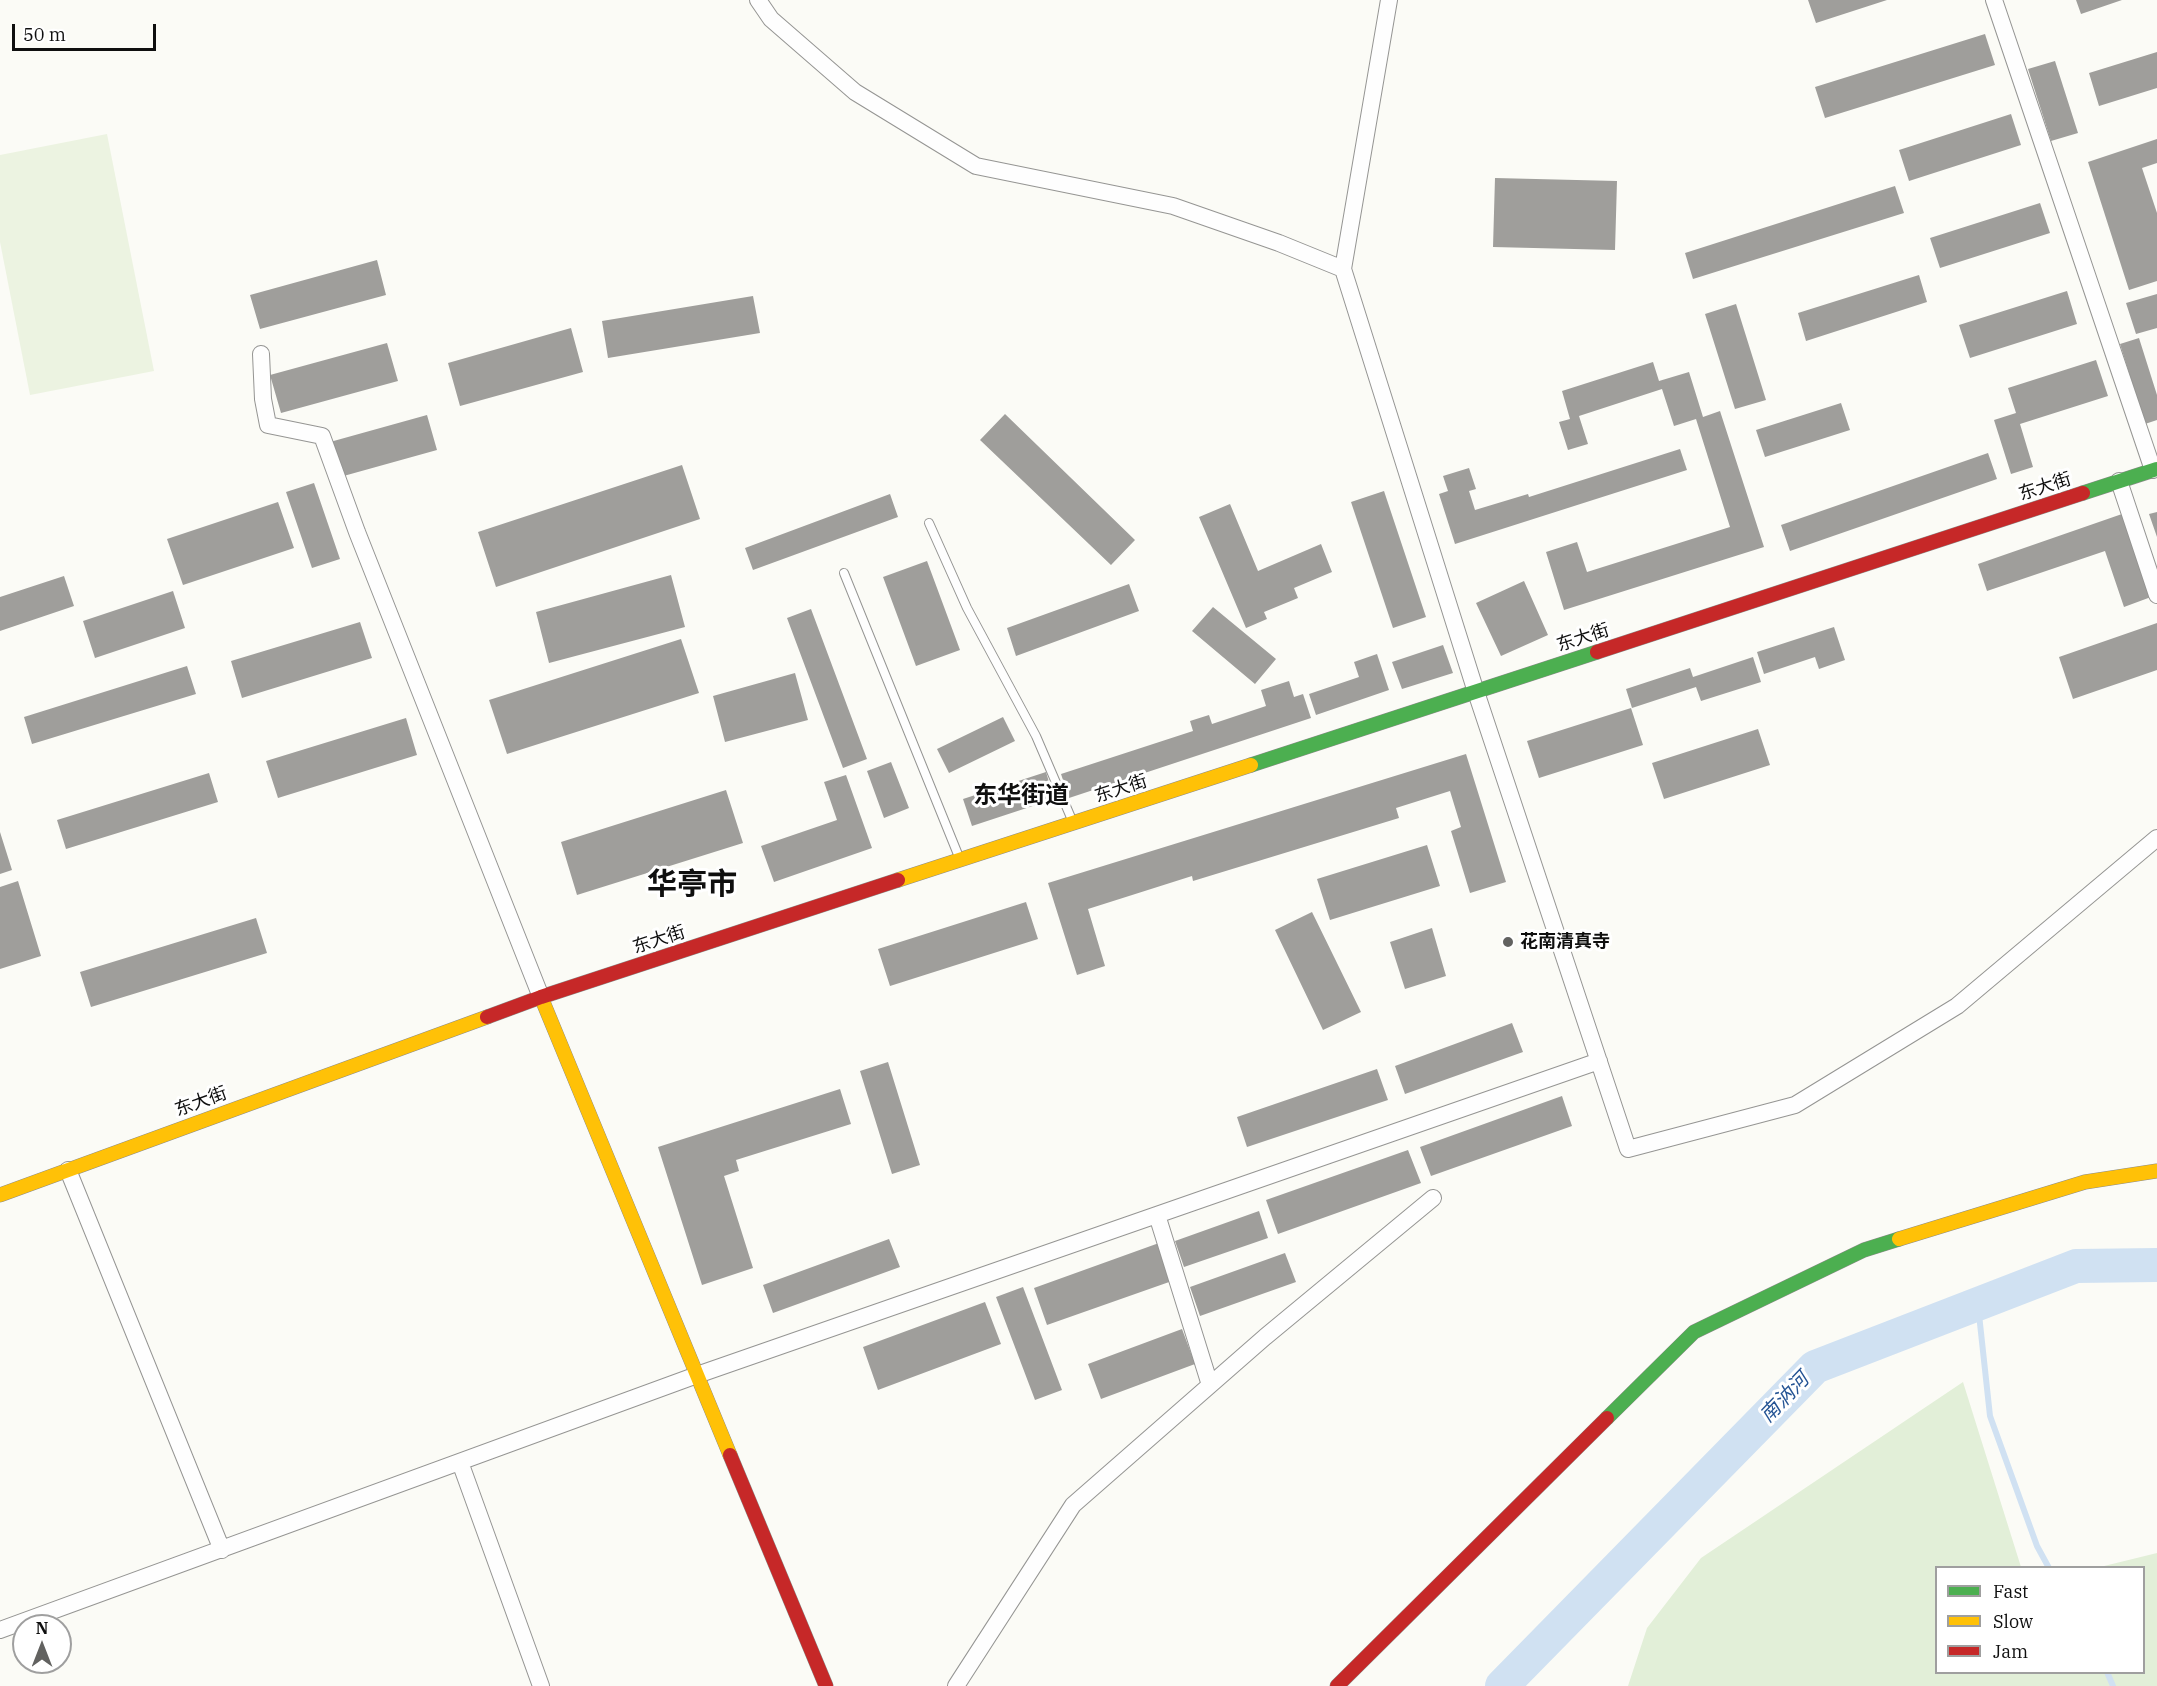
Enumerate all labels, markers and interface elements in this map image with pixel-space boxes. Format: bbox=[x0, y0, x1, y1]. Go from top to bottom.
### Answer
scale bar bbox=[15, 12, 159, 50]
text: 50 m bbox=[23, 23, 66, 46]
street label: 东大街 bbox=[2016, 468, 2074, 506]
street label: 东大街 bbox=[1554, 619, 1612, 657]
street label: 东大街 bbox=[1092, 770, 1150, 808]
district label: 东华街道 bbox=[973, 782, 1069, 810]
district label: 华亭市 bbox=[647, 867, 737, 903]
street label: 东大街 bbox=[630, 921, 688, 959]
place label: 花南清真寺 bbox=[1520, 931, 1610, 953]
marker: 花南清真寺 bbox=[1501, 935, 1515, 949]
street label: 东大街 bbox=[172, 1083, 230, 1121]
water label: 南汭河 bbox=[1756, 1368, 1814, 1428]
legend bbox=[1935, 1566, 2145, 1674]
text: Fast bbox=[1993, 1580, 2028, 1603]
text: Slow bbox=[1993, 1610, 2033, 1633]
north arrow bbox=[12, 1614, 72, 1674]
text: N bbox=[36, 1618, 48, 1638]
text: Jam bbox=[1993, 1640, 2028, 1663]

